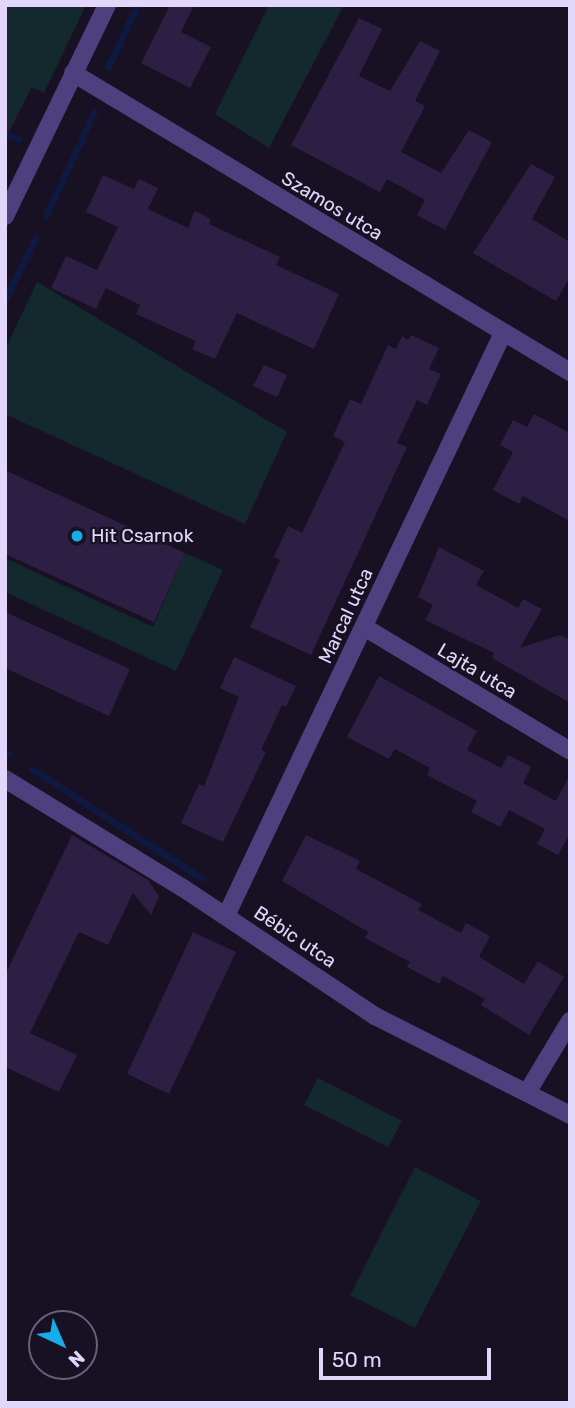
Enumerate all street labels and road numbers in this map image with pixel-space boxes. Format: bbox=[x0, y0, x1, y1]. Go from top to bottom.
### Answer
street label: Szamos utca bbox=[277, 167, 387, 245]
street label: Marcal utca bbox=[314, 565, 378, 667]
street label: Lajta utca bbox=[433, 638, 521, 704]
street label: Bébic utca bbox=[250, 901, 340, 973]

